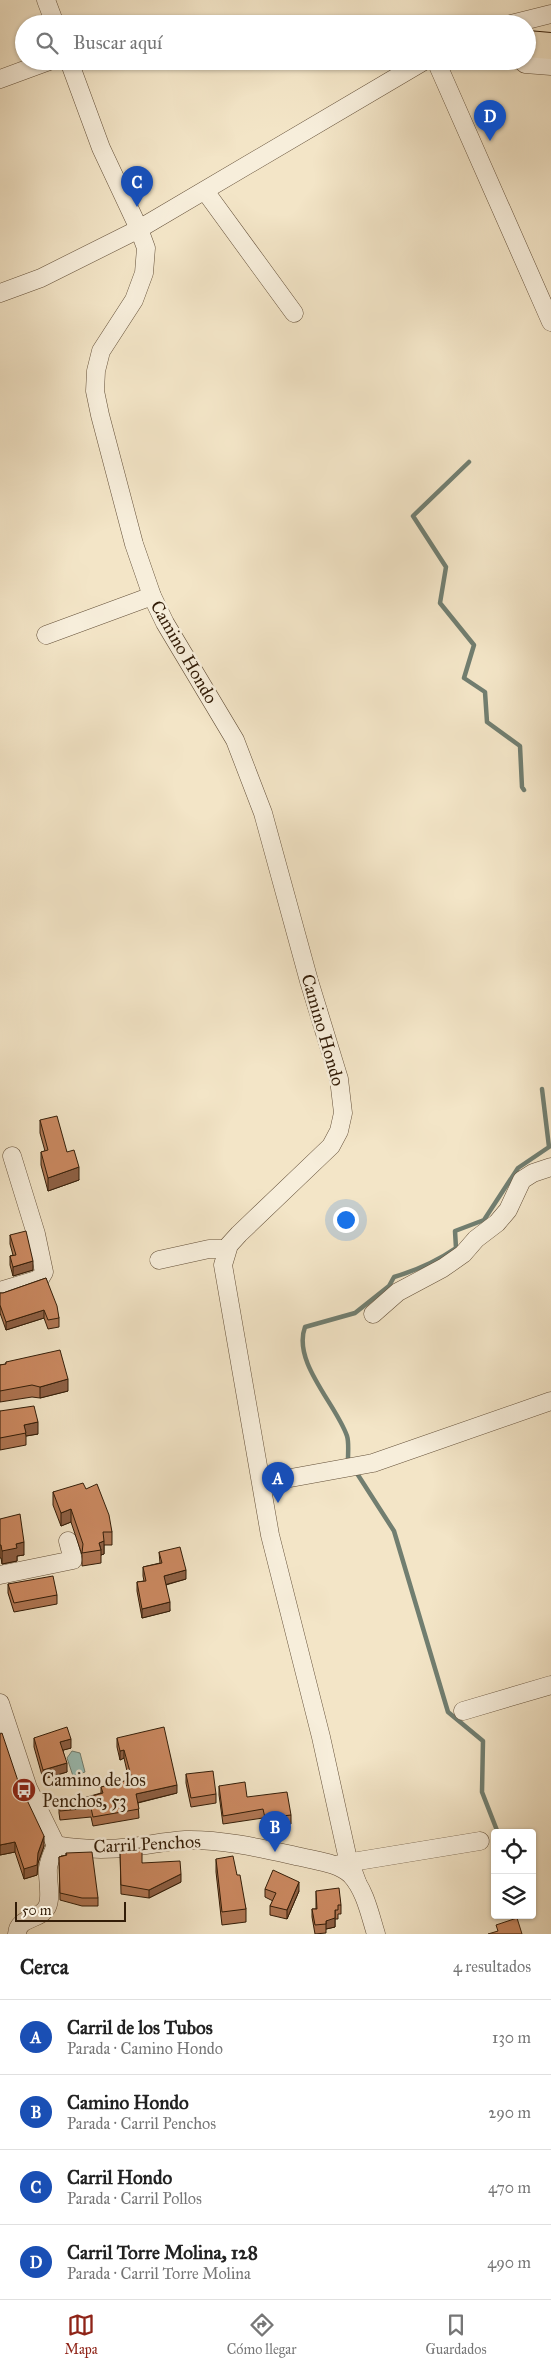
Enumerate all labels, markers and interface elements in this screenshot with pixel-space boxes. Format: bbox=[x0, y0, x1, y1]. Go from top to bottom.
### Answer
search box bbox=[15, 15, 536, 70]
icon: search bbox=[33, 29, 61, 57]
text: Buscar aquí bbox=[73, 31, 162, 54]
pin: D bbox=[474, 100, 506, 141]
pin: C bbox=[121, 166, 153, 207]
street label: Camino Hondo bbox=[146, 597, 222, 707]
street label: Camino Hondo bbox=[297, 972, 349, 1088]
your location bbox=[333, 1207, 359, 1233]
pin: A bbox=[262, 1462, 294, 1503]
place label: Camino de los Penchos, 53 bbox=[42, 1769, 146, 1812]
bus stop icon: Camino de los Penchos, 53 bbox=[11, 1777, 37, 1803]
pin: B bbox=[259, 1811, 291, 1852]
map controls bbox=[491, 1829, 536, 1919]
button: locate bbox=[491, 1829, 536, 1874]
street label: Carril Penchos bbox=[93, 1830, 201, 1858]
button: layers bbox=[491, 1874, 536, 1919]
scale bar bbox=[15, 1899, 126, 1922]
text: 50 m bbox=[22, 1902, 51, 1919]
text: Cerca bbox=[20, 1954, 69, 1980]
text: 4 resultados bbox=[453, 1957, 531, 1976]
text: Carril de los Tubos bbox=[67, 2016, 213, 2039]
text: A bbox=[31, 2028, 41, 2047]
text: 130 m bbox=[492, 2028, 531, 2047]
text: Parada · Camino Hondo bbox=[67, 2039, 223, 2058]
text: Camino Hondo bbox=[67, 2091, 189, 2114]
text: B bbox=[31, 2103, 41, 2122]
text: 290 m bbox=[488, 2103, 531, 2122]
text: Parada · Carril Penchos bbox=[67, 2114, 216, 2133]
text: Carril Hondo bbox=[67, 2166, 172, 2189]
text: C bbox=[31, 2178, 41, 2197]
text: 470 m bbox=[488, 2178, 531, 2197]
text: Parada · Carril Pollos bbox=[67, 2189, 202, 2208]
text: Carril Torre Molina, 128 bbox=[67, 2241, 258, 2264]
text: D bbox=[30, 2253, 42, 2272]
text: 490 m bbox=[487, 2253, 531, 2272]
text: Parada · Carril Torre Molina bbox=[67, 2264, 251, 2283]
tab: Mapa bbox=[65, 2311, 98, 2358]
tab: Cómo llegar bbox=[227, 2311, 296, 2358]
tab: Guardados bbox=[425, 2311, 486, 2358]

